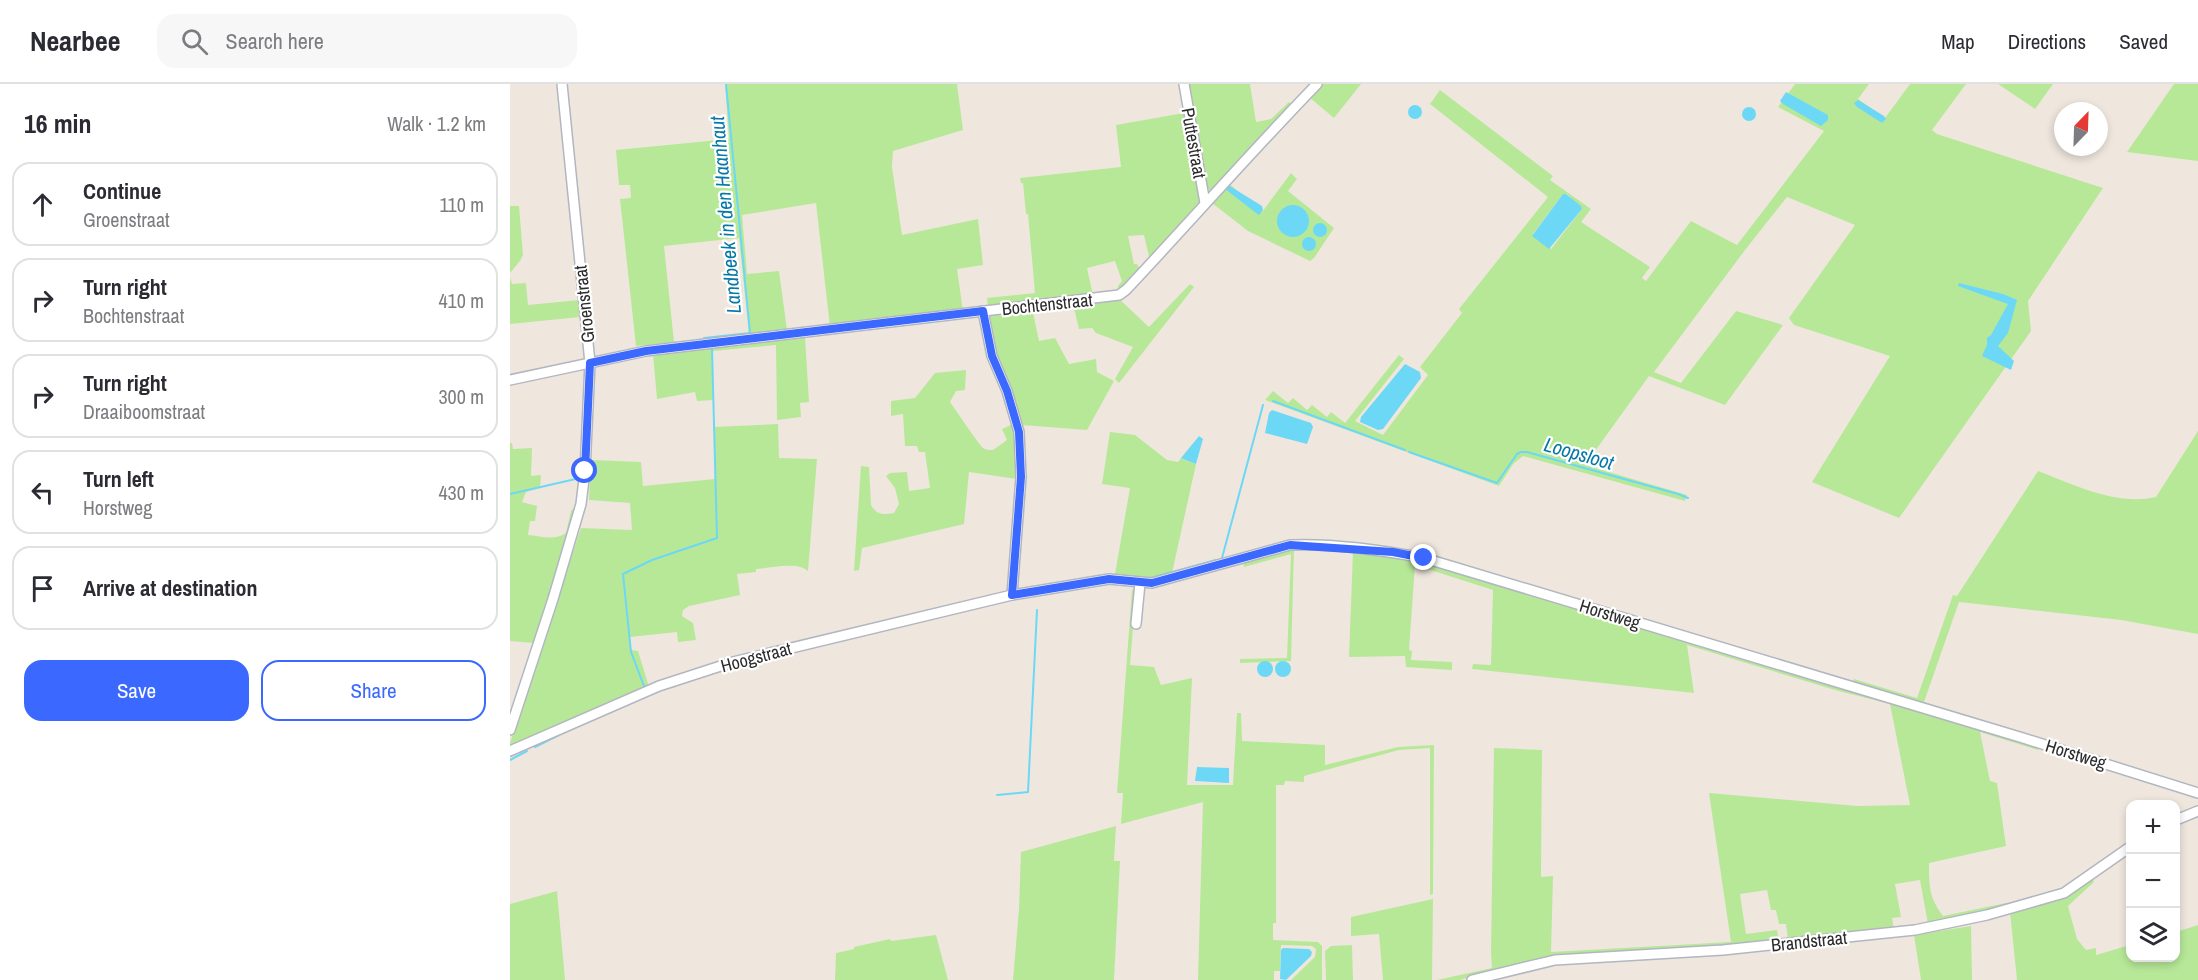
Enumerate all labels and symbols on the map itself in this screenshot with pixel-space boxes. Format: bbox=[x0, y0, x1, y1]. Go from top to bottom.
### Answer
north arrow bbox=[2054, 102, 2108, 156]
street label: Puttestraat bbox=[1175, 106, 1213, 180]
water label: Landbeek in den Haanhaut bbox=[703, 115, 747, 315]
street label: Groenstraat bbox=[567, 264, 601, 344]
street label: Bochtenstraat bbox=[1000, 287, 1094, 321]
water label: Loopsloot bbox=[1541, 430, 1617, 476]
route start bbox=[571, 457, 597, 483]
route end bbox=[1410, 544, 1436, 570]
street label: Horstweg bbox=[1577, 593, 1644, 635]
street label: Hoogstraat bbox=[718, 636, 794, 678]
street label: Horstweg bbox=[2043, 733, 2110, 775]
street label: Brandstraat bbox=[1770, 925, 1848, 957]

